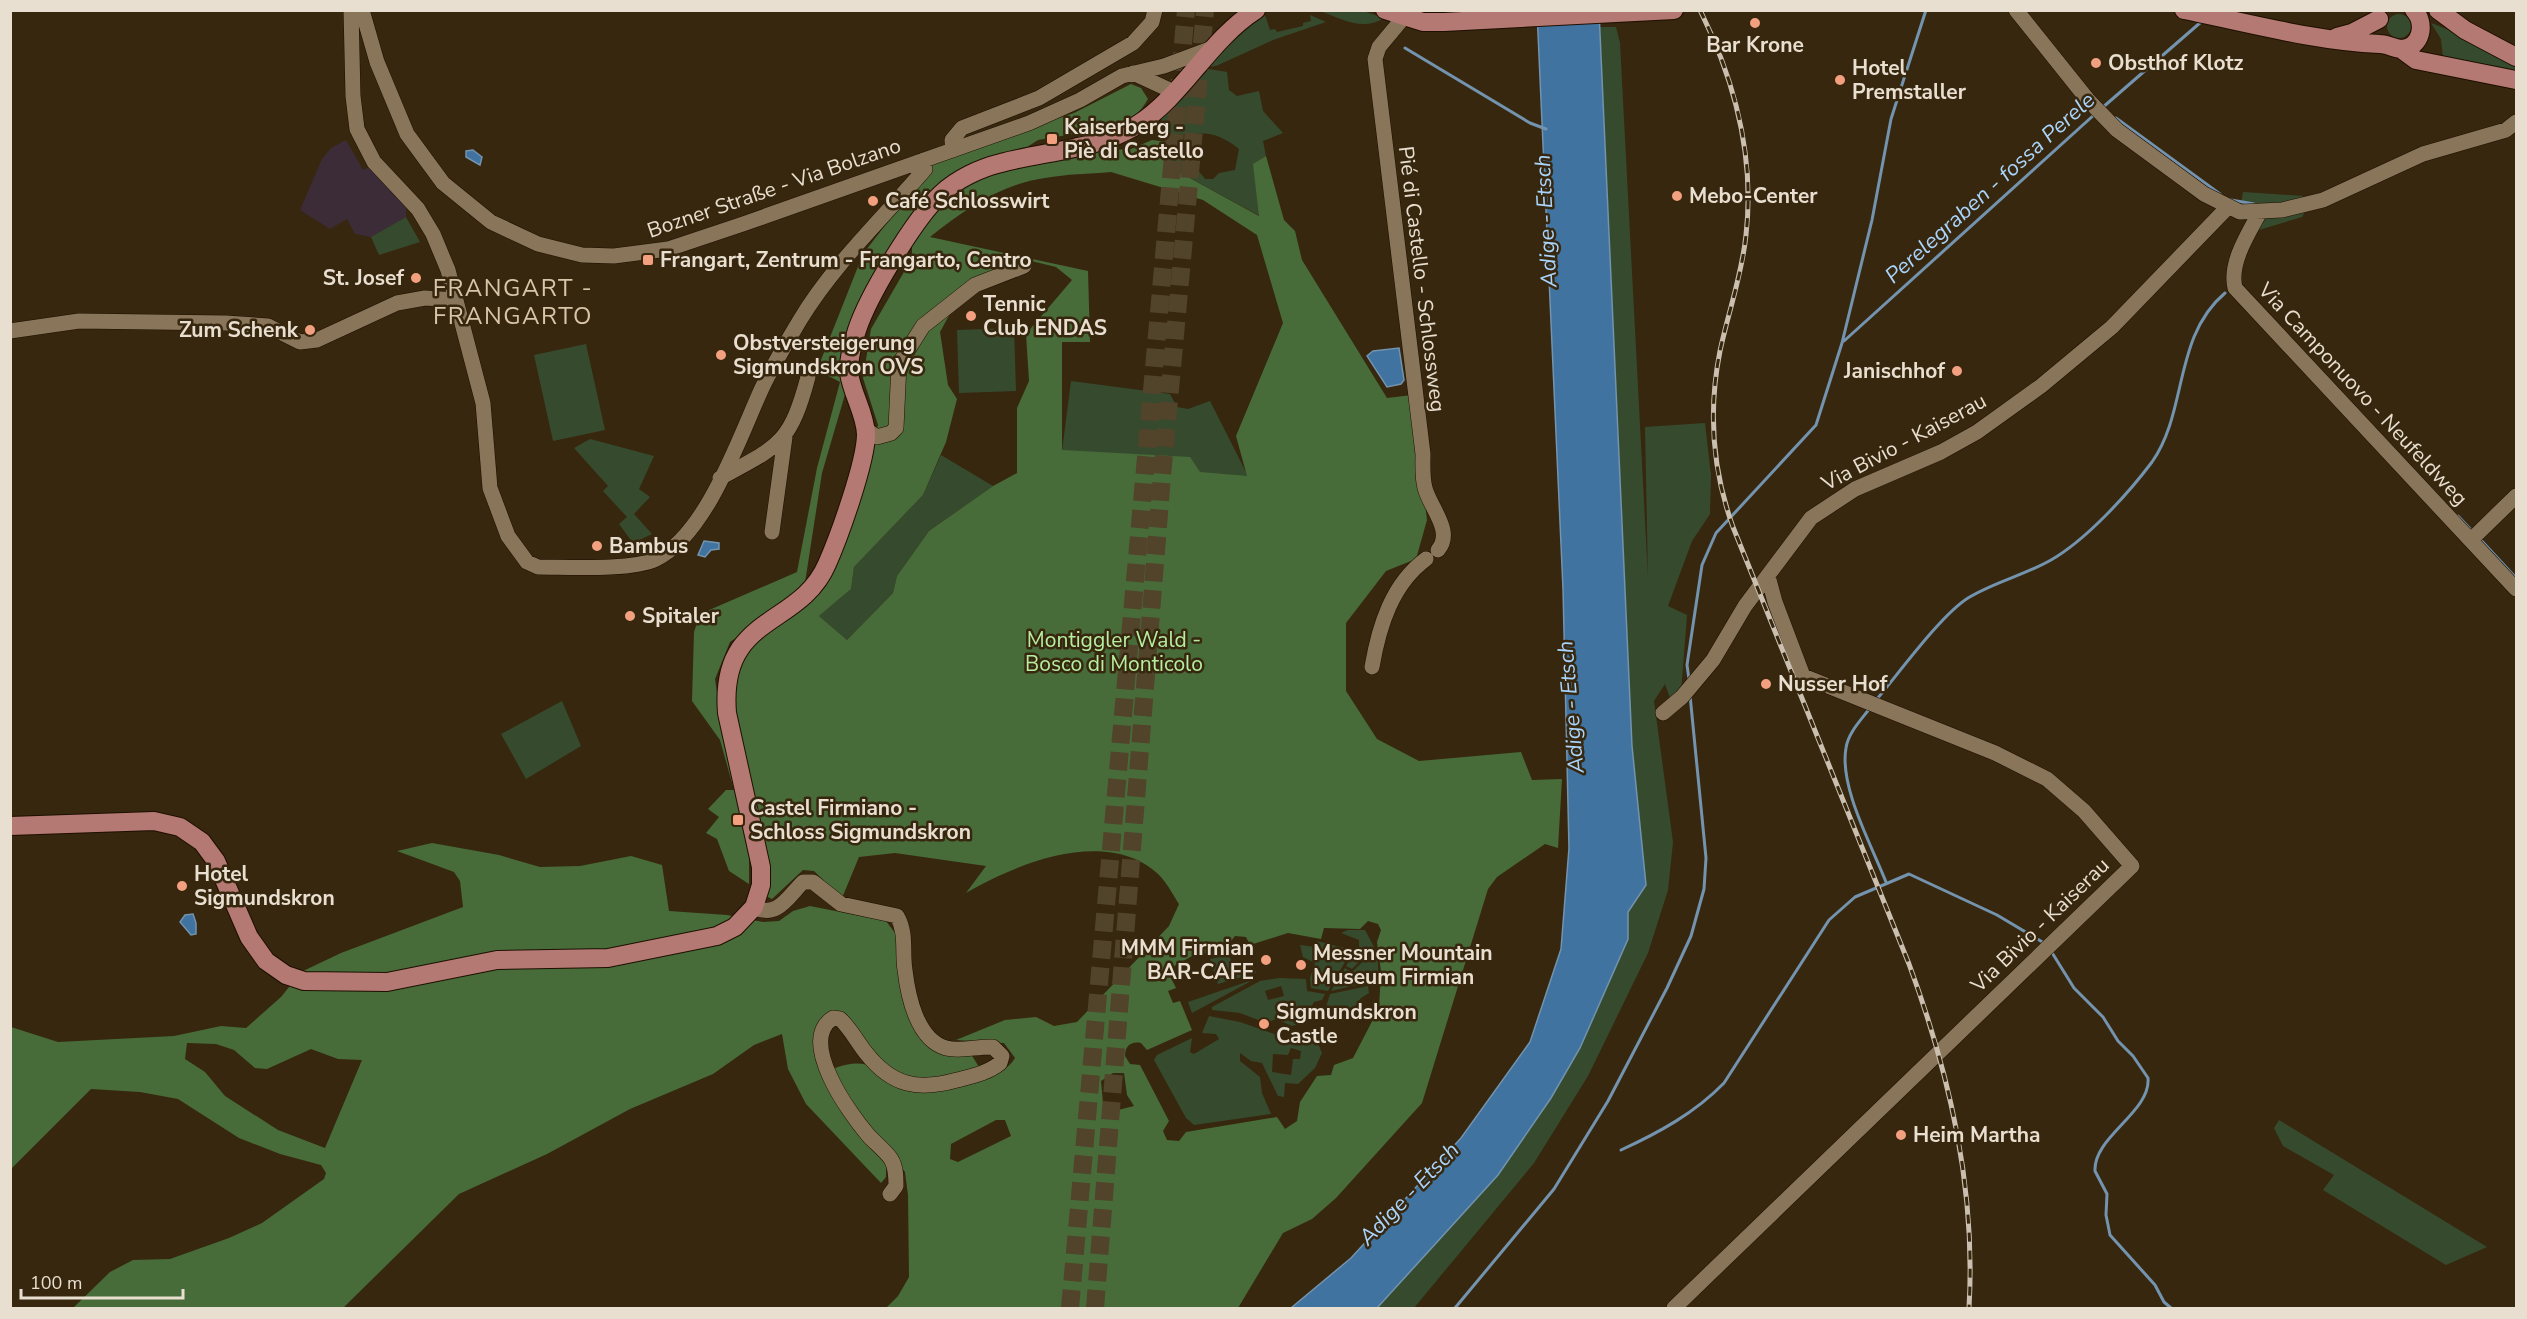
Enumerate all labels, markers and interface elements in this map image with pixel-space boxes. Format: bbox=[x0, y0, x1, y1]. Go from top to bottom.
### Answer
marker: Bar Krone bbox=[1748, 16, 1762, 30]
place label: Bar Krone bbox=[1706, 31, 1804, 59]
place label: Obsthof Klotz bbox=[2108, 49, 2244, 77]
place label: Hotel Premstaller bbox=[1852, 54, 1967, 106]
marker: Obsthof Klotz bbox=[2089, 56, 2103, 70]
marker: Hotel Premstaller bbox=[1833, 73, 1847, 87]
water label: Perelegraben - fossa Perele bbox=[1878, 85, 2102, 291]
place label: Kaiserberg - Piè di Castello bbox=[1064, 113, 1204, 165]
street label: Bozner Straße - Via Bolzano bbox=[644, 131, 904, 245]
marker: Kaiserberg - Piè di Castello bbox=[1045, 132, 1059, 146]
street label: Pié di Castello - Schlossweg bbox=[1392, 144, 1452, 414]
water label: Adige - Etsch bbox=[1528, 154, 1565, 289]
place label: Mebo-Center bbox=[1689, 182, 1818, 210]
place label: Café Schlosswirt bbox=[885, 187, 1050, 215]
marker: Mebo-Center bbox=[1670, 189, 1684, 203]
marker: Café Schlosswirt bbox=[866, 194, 880, 208]
place label: Frangart, Zentrum - Frangarto, Centro bbox=[660, 246, 1032, 274]
marker: Frangart, Zentrum - Frangarto, Centro bbox=[641, 253, 655, 267]
place label: St. Josef bbox=[323, 264, 404, 292]
marker: St. Josef bbox=[409, 271, 423, 285]
district label: FRANGART - FRANGARTO bbox=[433, 272, 593, 332]
street label: Via Camponuovo - Neufeldweg bbox=[2251, 276, 2474, 512]
place label: Tennic Club ENDAS bbox=[983, 290, 1107, 342]
marker: Tennic Club ENDAS bbox=[964, 309, 978, 323]
place label: Zum Schenk bbox=[179, 316, 299, 344]
marker: Zum Schenk bbox=[303, 323, 317, 337]
place label: Obstversteigerung Sigmundskron OVS bbox=[733, 329, 923, 381]
marker: Obstversteigerung Sigmundskron OVS bbox=[714, 348, 728, 362]
place label: Janischhof bbox=[1843, 357, 1945, 385]
marker: Janischhof bbox=[1950, 364, 1964, 378]
street label: Via Bivio - Kaiserau bbox=[1816, 387, 1991, 498]
place label: Bambus bbox=[609, 532, 688, 560]
marker: Bambus bbox=[590, 539, 604, 553]
place label: Spitaler bbox=[642, 602, 720, 630]
marker: Spitaler bbox=[623, 609, 637, 623]
park label: Montiggler Wald - Bosco di Monticolo bbox=[1025, 626, 1203, 678]
water label: Adige - Etsch bbox=[1550, 640, 1592, 775]
place label: Nusser Hof bbox=[1778, 670, 1888, 698]
marker: Nusser Hof bbox=[1759, 677, 1773, 691]
place label: Castel Firmiano - Schloss Sigmundskron bbox=[750, 794, 971, 846]
marker: Castel Firmiano - Schloss Sigmundskron bbox=[731, 813, 745, 827]
street label: Via Bivio - Kaiserau bbox=[1964, 851, 2115, 999]
place label: Hotel Sigmundskron bbox=[194, 860, 335, 912]
marker: Hotel Sigmundskron bbox=[175, 879, 189, 893]
place label: MMM Firmian BAR-CAFE bbox=[1121, 934, 1254, 986]
place label: Messner Mountain Museum Firmian bbox=[1313, 939, 1493, 991]
marker: MMM Firmian BAR-CAFE bbox=[1259, 953, 1273, 967]
marker: Messner Mountain Museum Firmian bbox=[1294, 958, 1308, 972]
place label: Sigmundskron Castle bbox=[1276, 998, 1417, 1050]
marker: Sigmundskron Castle bbox=[1257, 1017, 1271, 1031]
place label: Heim Martha bbox=[1913, 1121, 2040, 1149]
marker: Heim Martha bbox=[1894, 1128, 1908, 1142]
water label: Adige - Etsch bbox=[1351, 1136, 1466, 1253]
scale bar bbox=[21, 1262, 183, 1300]
text: 100 m bbox=[30, 1271, 82, 1295]

